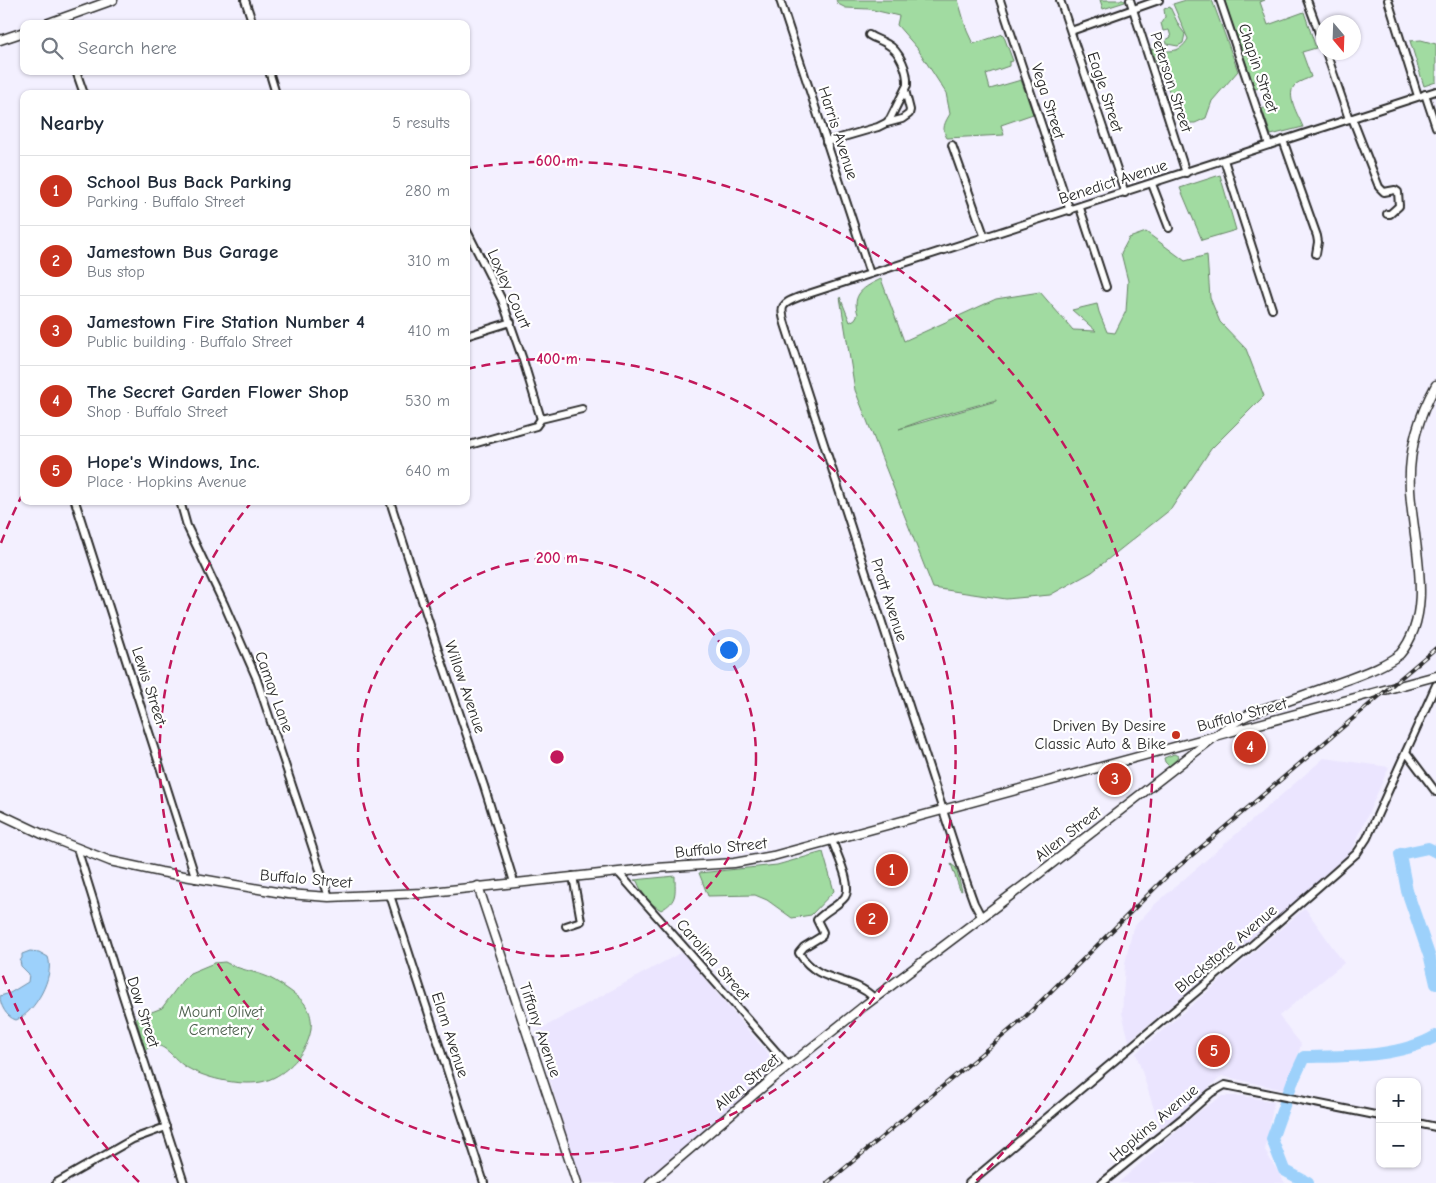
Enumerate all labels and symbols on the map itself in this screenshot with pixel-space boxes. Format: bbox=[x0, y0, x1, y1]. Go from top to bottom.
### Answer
north arrow bbox=[1316, 15, 1361, 60]
street label: Chapin Street bbox=[1234, 21, 1282, 115]
street label: Peterson Street bbox=[1146, 30, 1196, 135]
street label: Eagle Street bbox=[1084, 50, 1127, 135]
street label: Vega Street bbox=[1027, 61, 1069, 141]
street label: Harris Avenue bbox=[814, 84, 862, 182]
text: 600 m bbox=[536, 152, 578, 170]
street label: Benedict Avenue bbox=[1056, 156, 1170, 208]
street label: Loxley Court bbox=[484, 247, 535, 332]
text: 400 m bbox=[536, 350, 578, 368]
text: 200 m bbox=[536, 549, 578, 567]
street label: Pratt Avenue bbox=[867, 556, 911, 644]
your location bbox=[716, 637, 742, 663]
street label: Willow Avenue bbox=[441, 638, 489, 736]
street label: Lewis Street bbox=[128, 645, 170, 728]
street label: Camay Lane bbox=[251, 649, 297, 735]
street label: Buffalo Street bbox=[1195, 694, 1289, 736]
place label: Driven By Desire Classic Auto & Bike bbox=[1034, 717, 1166, 753]
pin: 4 bbox=[1234, 728, 1266, 766]
marker: Driven By Desire Classic Auto & Bike bbox=[1170, 729, 1182, 741]
centre of rings bbox=[548, 748, 566, 766]
pin: 3 bbox=[1099, 760, 1131, 798]
street label: Allen Street bbox=[1031, 802, 1105, 865]
street label: Buffalo Street bbox=[674, 834, 768, 862]
pin: 1 bbox=[876, 851, 908, 889]
street label: Buffalo Street bbox=[259, 866, 353, 892]
pin: 2 bbox=[856, 900, 888, 938]
street label: Blackstone Avenue bbox=[1171, 901, 1281, 997]
street label: Carolina Street bbox=[673, 915, 754, 1005]
street label: Dow Street bbox=[123, 974, 163, 1050]
street label: Tiffany Avenue bbox=[515, 980, 565, 1080]
street label: Elam Avenue bbox=[428, 990, 472, 1080]
park label: Mount Olivet Cemetery bbox=[178, 1003, 264, 1039]
pin: 5 bbox=[1198, 1032, 1230, 1070]
street label: Allen Street bbox=[711, 1050, 783, 1114]
street label: Hopkins Avenue bbox=[1106, 1081, 1202, 1165]

